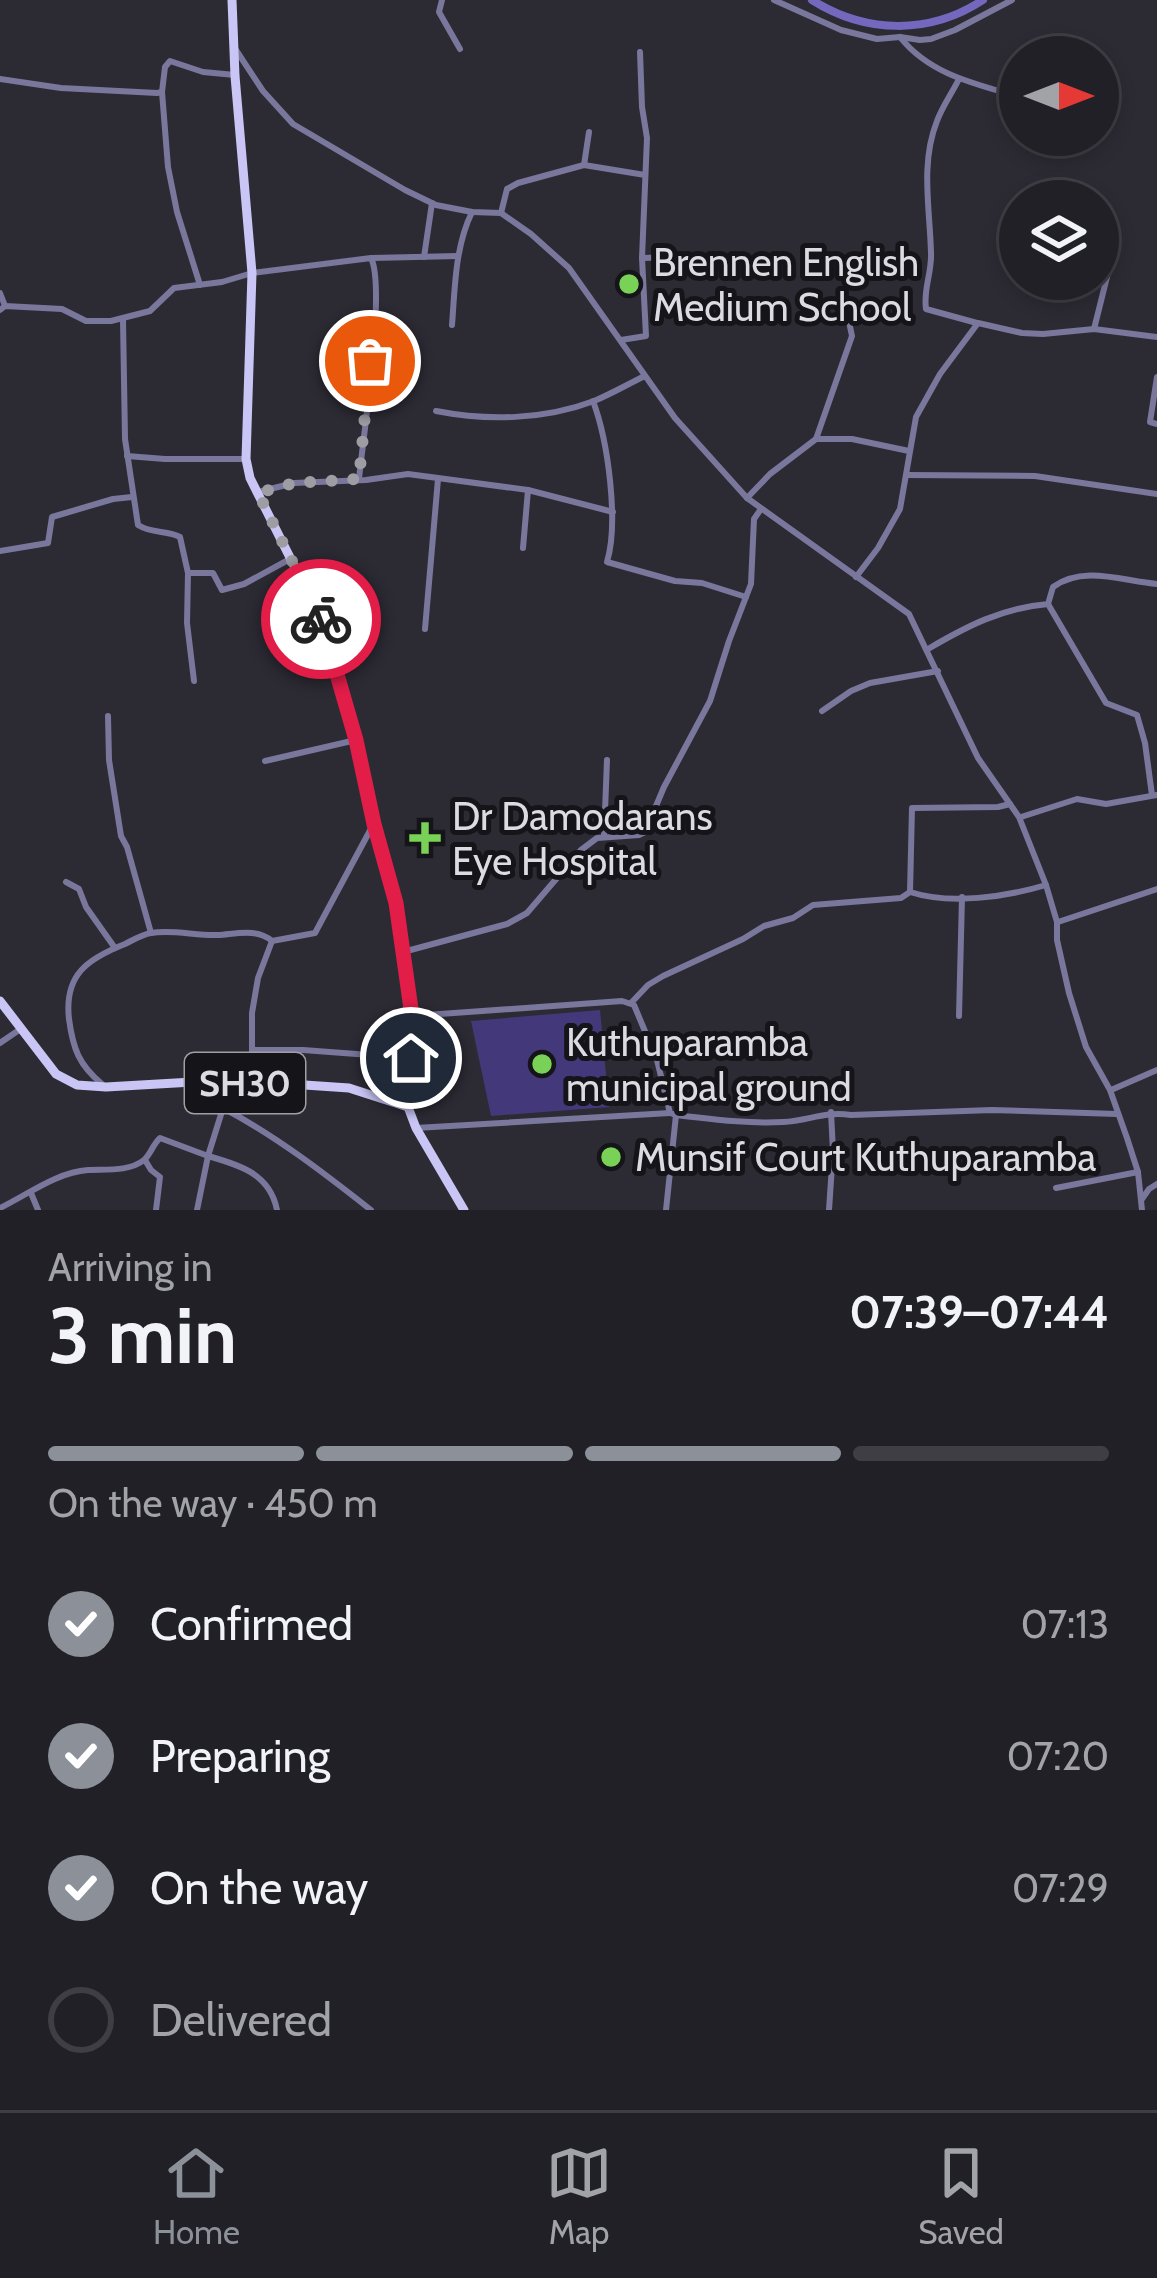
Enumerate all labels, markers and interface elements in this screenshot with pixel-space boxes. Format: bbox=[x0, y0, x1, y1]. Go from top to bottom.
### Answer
north arrow bbox=[999, 36, 1119, 156]
map controls bbox=[999, 36, 1119, 300]
button: layers bbox=[999, 180, 1119, 300]
place label: Brennen English Medium School bbox=[653, 238, 919, 331]
marker: Brennen English Medium School bbox=[616, 271, 642, 297]
pin bbox=[319, 310, 421, 412]
icon: bag bbox=[337, 328, 403, 394]
courier bbox=[261, 559, 381, 679]
icon: bike bbox=[288, 586, 354, 652]
place label: Dr Damodarans Eye Hospital bbox=[452, 792, 713, 885]
marker: Dr Damodarans Eye Hospital bbox=[409, 822, 441, 854]
pin bbox=[360, 1007, 462, 1109]
place label: Kuthuparamba municipal ground bbox=[566, 1018, 852, 1111]
icon: home bbox=[378, 1025, 444, 1091]
marker: Kuthuparamba municipal ground bbox=[529, 1051, 555, 1077]
road number: SH30 bbox=[185, 1053, 305, 1113]
place label: Munsif Court Kuthuparamba bbox=[635, 1133, 1096, 1181]
marker: Munsif Court Kuthuparamba bbox=[598, 1144, 624, 1170]
text: Arriving in bbox=[48, 1243, 212, 1291]
text: 07:39–07:44 bbox=[849, 1285, 1109, 1339]
text: 3 min bbox=[48, 1288, 237, 1383]
text: On the way · 450 m bbox=[48, 1479, 378, 1527]
icon: check bbox=[48, 1591, 114, 1657]
text: Confirmed bbox=[150, 1597, 353, 1651]
text: 07:13 bbox=[1021, 1600, 1109, 1648]
icon: check bbox=[48, 1723, 114, 1789]
text: Preparing bbox=[150, 1729, 330, 1783]
text: 07:20 bbox=[1007, 1732, 1109, 1780]
icon: check bbox=[48, 1855, 114, 1921]
text: On the way bbox=[150, 1861, 368, 1915]
text: 07:29 bbox=[1012, 1864, 1109, 1912]
text: Delivered bbox=[150, 1993, 332, 2047]
tab: Home bbox=[153, 2140, 240, 2252]
tab: Map bbox=[546, 2140, 612, 2252]
tab: Saved bbox=[918, 2140, 1004, 2252]

